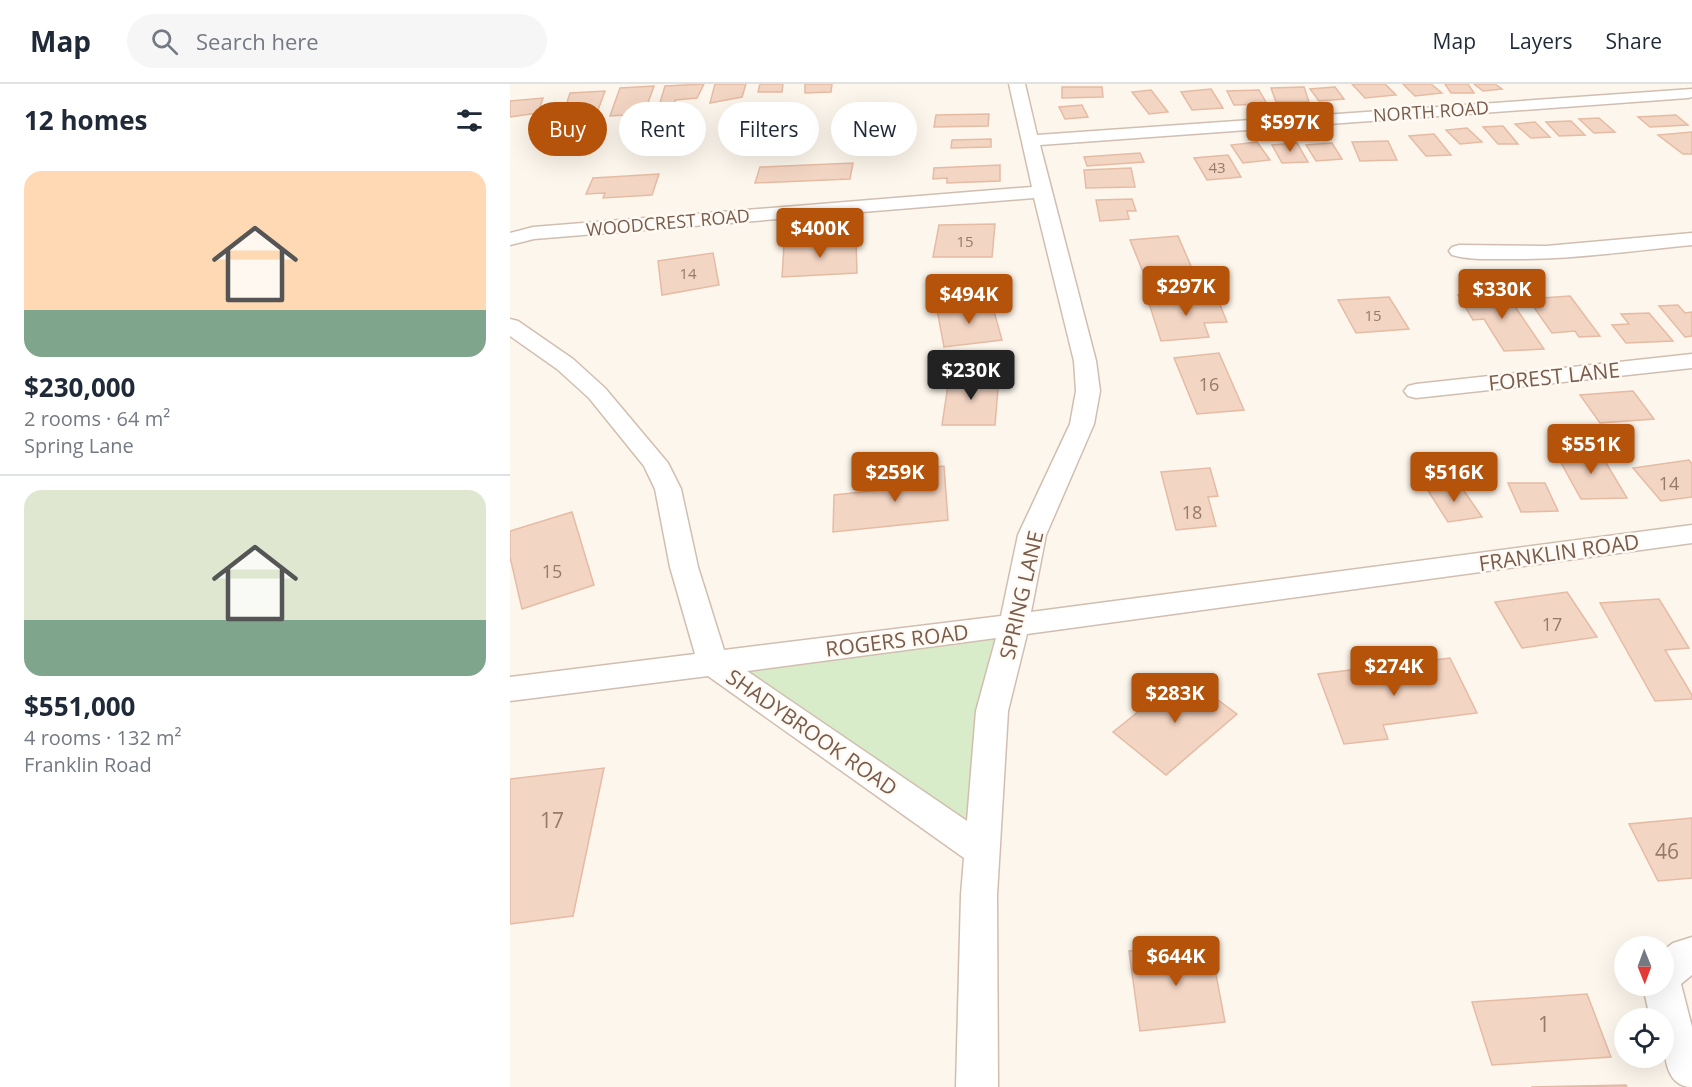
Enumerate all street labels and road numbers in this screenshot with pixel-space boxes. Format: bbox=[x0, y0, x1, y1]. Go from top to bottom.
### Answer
street label: NORTH ROAD bbox=[1372, 95, 1490, 127]
street label: WOODCREST ROAD bbox=[585, 203, 751, 241]
street label: FOREST LANE bbox=[1487, 355, 1621, 397]
street label: FRANKLIN ROAD bbox=[1477, 527, 1641, 577]
street label: SPRING LANE bbox=[993, 528, 1049, 662]
street label: ROGERS ROAD bbox=[824, 617, 970, 663]
street label: SHADYBROOK ROAD bbox=[721, 662, 903, 802]

